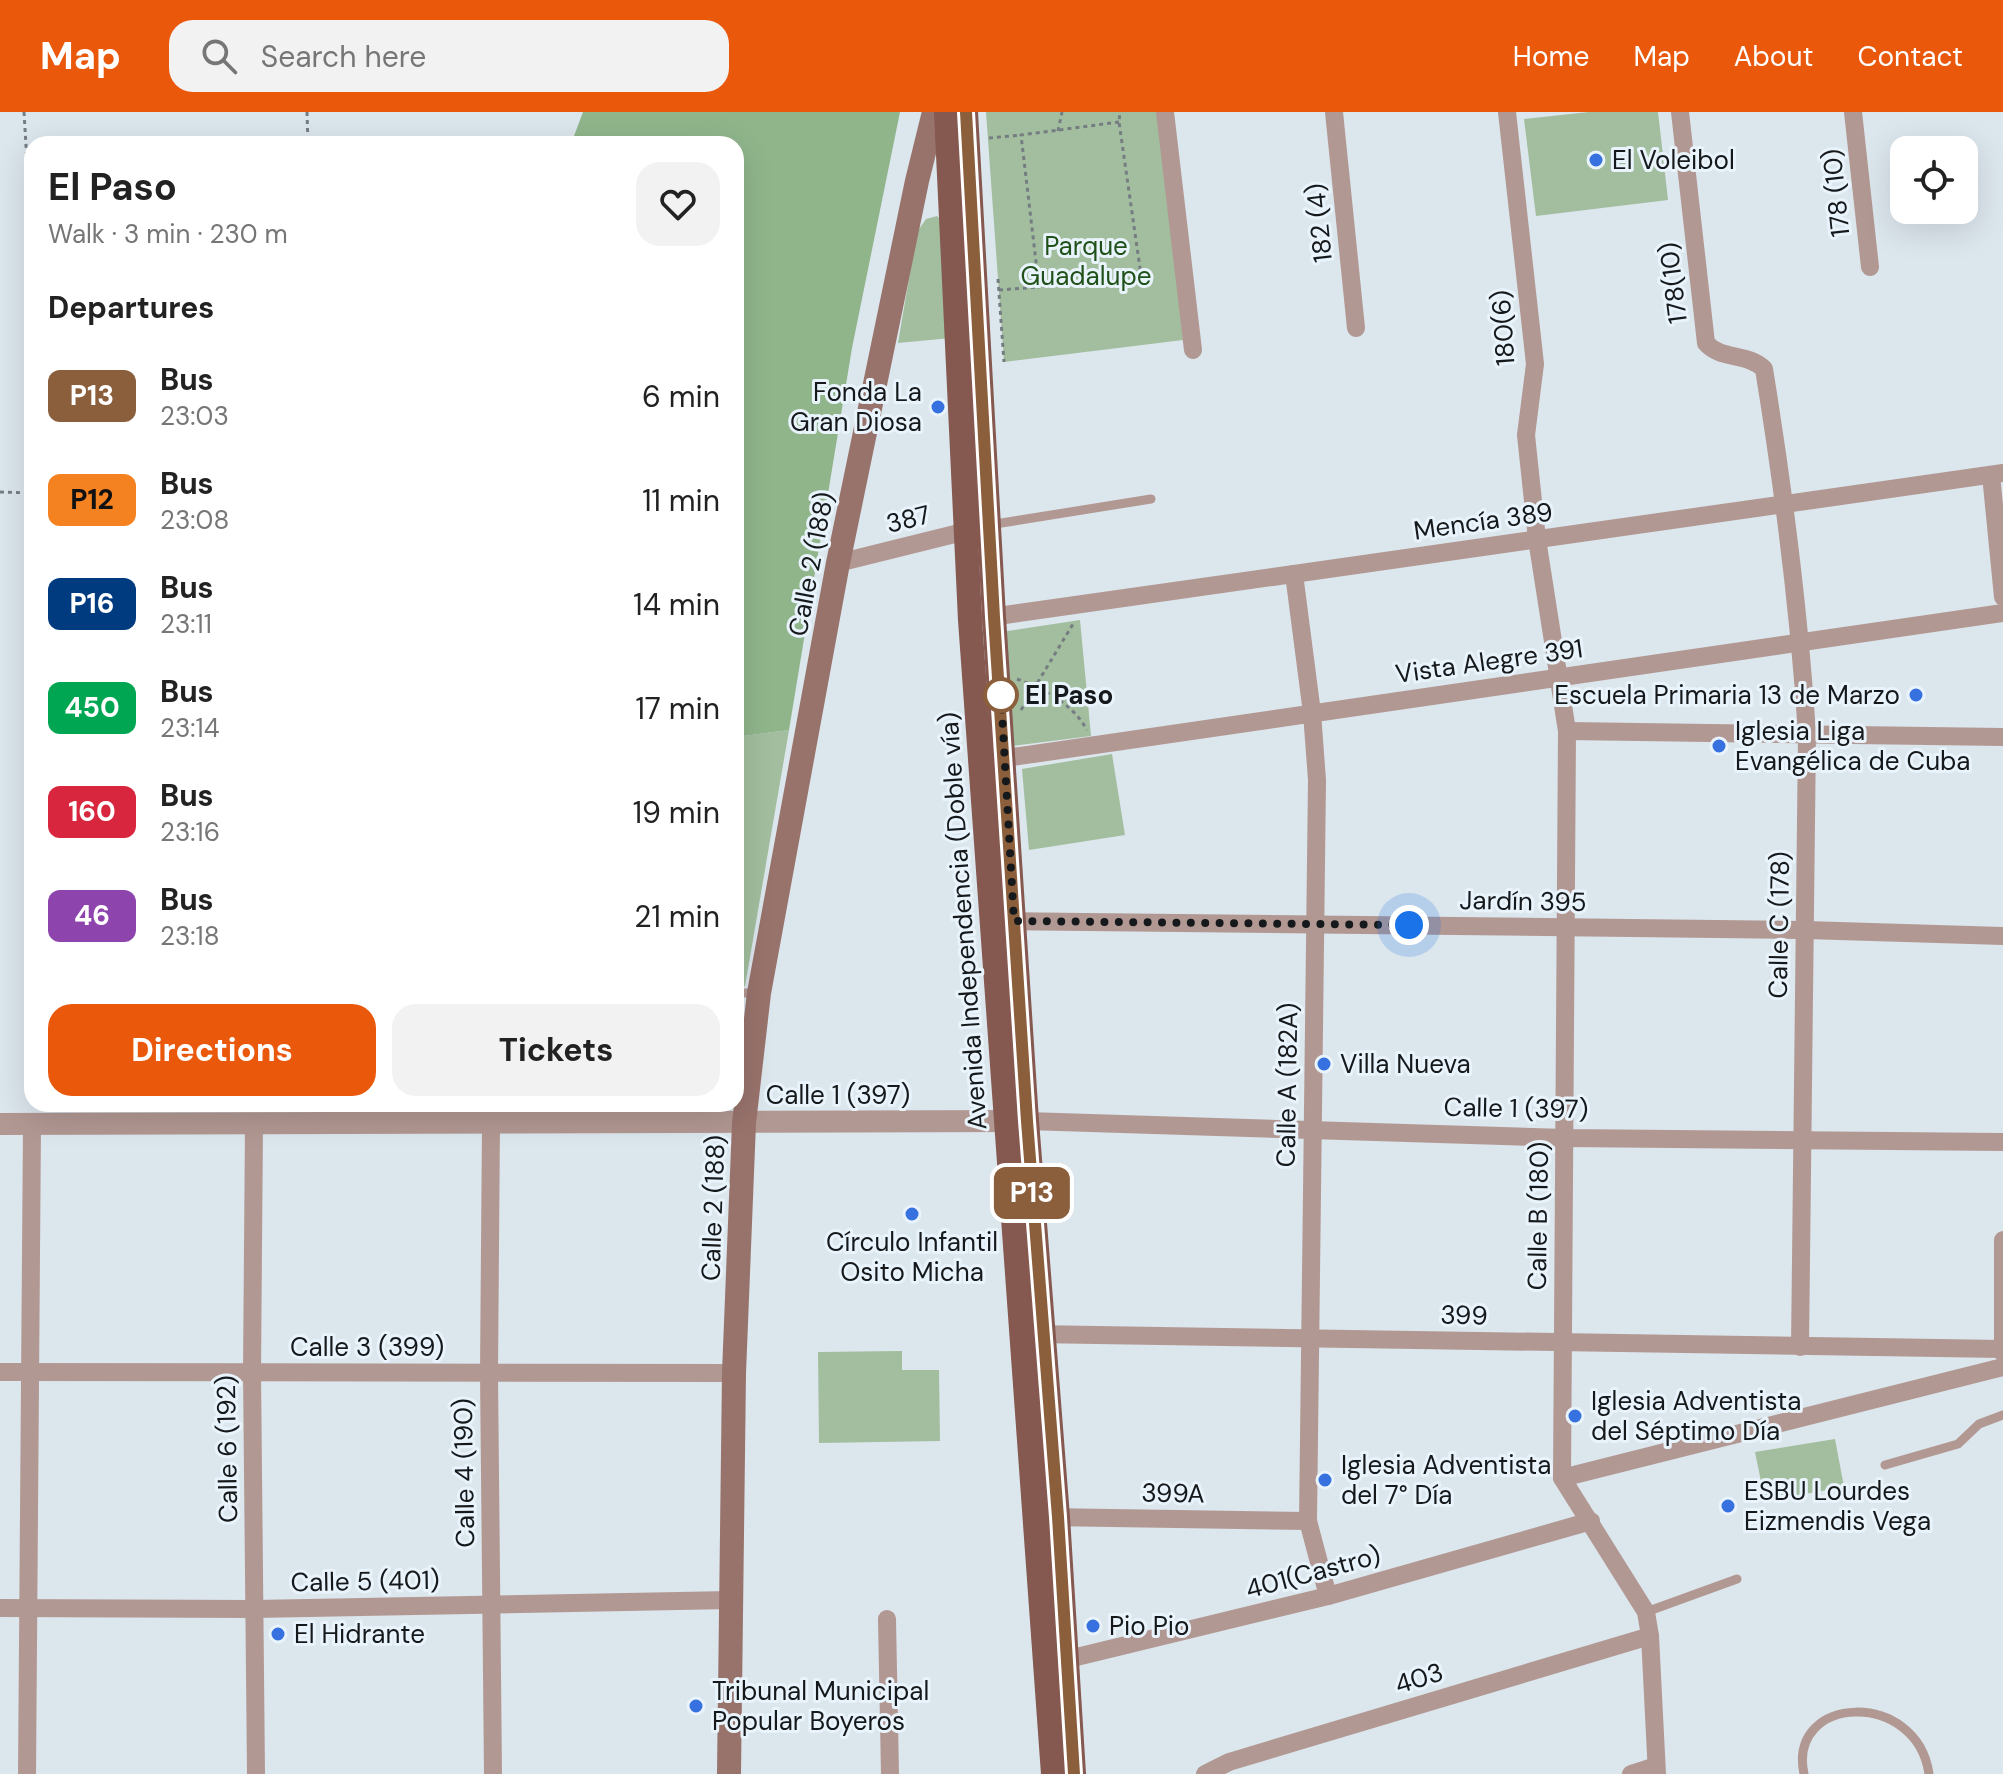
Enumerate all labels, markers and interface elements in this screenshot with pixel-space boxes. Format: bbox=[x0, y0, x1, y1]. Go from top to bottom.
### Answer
search box bbox=[169, 20, 729, 92]
text: Map bbox=[40, 31, 121, 81]
icon: search bbox=[197, 34, 241, 78]
text: Search here bbox=[261, 37, 426, 76]
text: Home bbox=[1513, 38, 1589, 75]
text: Map bbox=[1633, 38, 1690, 75]
text: About bbox=[1734, 38, 1813, 75]
text: Contact bbox=[1857, 38, 1963, 75]
map controls bbox=[1890, 136, 1978, 224]
button: locate bbox=[1890, 136, 1978, 224]
place label: El Voleibol bbox=[1612, 143, 1735, 177]
street label: 178 (10) bbox=[1814, 147, 1858, 239]
marker: El Voleibol bbox=[1587, 151, 1605, 169]
text: El Paso bbox=[48, 162, 177, 212]
button: heart bbox=[636, 162, 720, 246]
street label: 182 (4) bbox=[1298, 182, 1340, 264]
text: Walk · 3 min · 230 m bbox=[48, 217, 288, 251]
park label: Parque Guadalupe bbox=[1021, 229, 1151, 293]
street label: 178(10) bbox=[1651, 240, 1695, 326]
text: Departures bbox=[48, 288, 214, 327]
street label: 180(6) bbox=[1483, 289, 1523, 367]
text: Bus bbox=[160, 360, 214, 399]
place label: Fonda La Gran Diosa bbox=[790, 375, 922, 439]
text: P13 bbox=[70, 377, 114, 414]
text: 6 min bbox=[642, 377, 720, 416]
marker: Fonda La Gran Diosa bbox=[929, 398, 947, 416]
text: 23:03 bbox=[160, 399, 229, 433]
text: Bus bbox=[160, 464, 214, 503]
text: P12 bbox=[70, 481, 114, 518]
text: 11 min bbox=[642, 481, 720, 520]
street label: Calle 2 (188) bbox=[780, 489, 842, 639]
street label: Mencía 389 bbox=[1411, 494, 1555, 548]
street label: 387 bbox=[882, 497, 934, 541]
text: 23:08 bbox=[160, 503, 229, 537]
text: Bus bbox=[160, 568, 214, 607]
text: P16 bbox=[69, 585, 115, 622]
text: 14 min bbox=[633, 585, 720, 624]
text: 23:11 bbox=[160, 607, 212, 641]
street label: Vista Alegre 391 bbox=[1393, 631, 1585, 691]
text: Bus bbox=[160, 672, 214, 711]
marker: El Paso bbox=[984, 678, 1018, 712]
place label: El Paso bbox=[1025, 678, 1113, 712]
place label: Escuela Primaria 13 de Marzo bbox=[1554, 678, 1900, 712]
marker: Escuela Primaria 13 de Marzo bbox=[1907, 686, 1925, 704]
text: 450 bbox=[64, 689, 120, 726]
text: 17 min bbox=[635, 689, 720, 728]
text: 23:14 bbox=[160, 711, 220, 745]
street label: Avenida Independencia (Doble vía) bbox=[931, 711, 995, 1131]
place label: Iglesia Liga Evangélica de Cuba bbox=[1735, 714, 1970, 778]
marker: Iglesia Liga Evangélica de Cuba bbox=[1710, 737, 1728, 755]
text: Bus bbox=[160, 776, 214, 815]
text: 160 bbox=[68, 793, 116, 830]
text: 19 min bbox=[633, 793, 720, 832]
text: 23:16 bbox=[160, 815, 220, 849]
street label: Calle C (178) bbox=[1761, 851, 1797, 999]
text: Bus bbox=[160, 880, 214, 919]
street label: Jardín 395 bbox=[1459, 883, 1587, 919]
text: 46 bbox=[74, 897, 110, 934]
text: 21 min bbox=[634, 897, 720, 936]
your location bbox=[1389, 905, 1429, 945]
text: 23:18 bbox=[160, 919, 220, 953]
street label: Calle A (182A) bbox=[1269, 1002, 1305, 1168]
button: Directions bbox=[48, 1004, 376, 1096]
button: Tickets bbox=[392, 1004, 720, 1096]
place label: Villa Nueva bbox=[1340, 1047, 1471, 1081]
marker: Villa Nueva bbox=[1315, 1055, 1333, 1073]
street label: Calle 1 (397) bbox=[766, 1078, 910, 1112]
street label: Calle 1 (397) bbox=[1443, 1090, 1589, 1126]
street label: Calle 2 (188) bbox=[693, 1134, 733, 1282]
street label: Calle B (180) bbox=[1520, 1141, 1556, 1291]
line badge: P13 bbox=[986, 1167, 1078, 1219]
text: P13 bbox=[1010, 1174, 1054, 1211]
marker: Círculo Infantil Osito Micha bbox=[903, 1205, 921, 1223]
place label: Círculo Infantil Osito Micha bbox=[826, 1225, 998, 1289]
street label: 399 bbox=[1440, 1298, 1488, 1332]
street label: Calle 3 (399) bbox=[290, 1330, 444, 1364]
street label: Calle 6 (192) bbox=[209, 1375, 245, 1523]
place label: Iglesia Adventista del Séptimo Día bbox=[1591, 1384, 1801, 1448]
street label: Calle 4 (190) bbox=[446, 1398, 482, 1548]
marker: Iglesia Adventista del Séptimo Día bbox=[1566, 1407, 1584, 1425]
place label: Iglesia Adventista del 7° Día bbox=[1341, 1448, 1551, 1512]
marker: Iglesia Adventista del 7° Día bbox=[1316, 1471, 1334, 1489]
place label: ESBU Lourdes Eizmendis Vega bbox=[1744, 1474, 1931, 1538]
street label: 399A bbox=[1141, 1475, 1205, 1511]
marker: ESBU Lourdes Eizmendis Vega bbox=[1719, 1497, 1737, 1515]
street label: 401(Castro) bbox=[1242, 1538, 1384, 1606]
street label: Calle 5 (401) bbox=[290, 1563, 440, 1599]
place label: Pio Pio bbox=[1109, 1609, 1189, 1643]
place label: El Hidrante bbox=[294, 1617, 425, 1651]
marker: Pio Pio bbox=[1084, 1617, 1102, 1635]
marker: El Hidrante bbox=[269, 1625, 287, 1643]
street label: 403 bbox=[1391, 1655, 1447, 1701]
place label: Tribunal Municipal Popular Boyeros bbox=[712, 1674, 929, 1738]
marker: Tribunal Municipal Popular Boyeros bbox=[687, 1697, 705, 1715]

